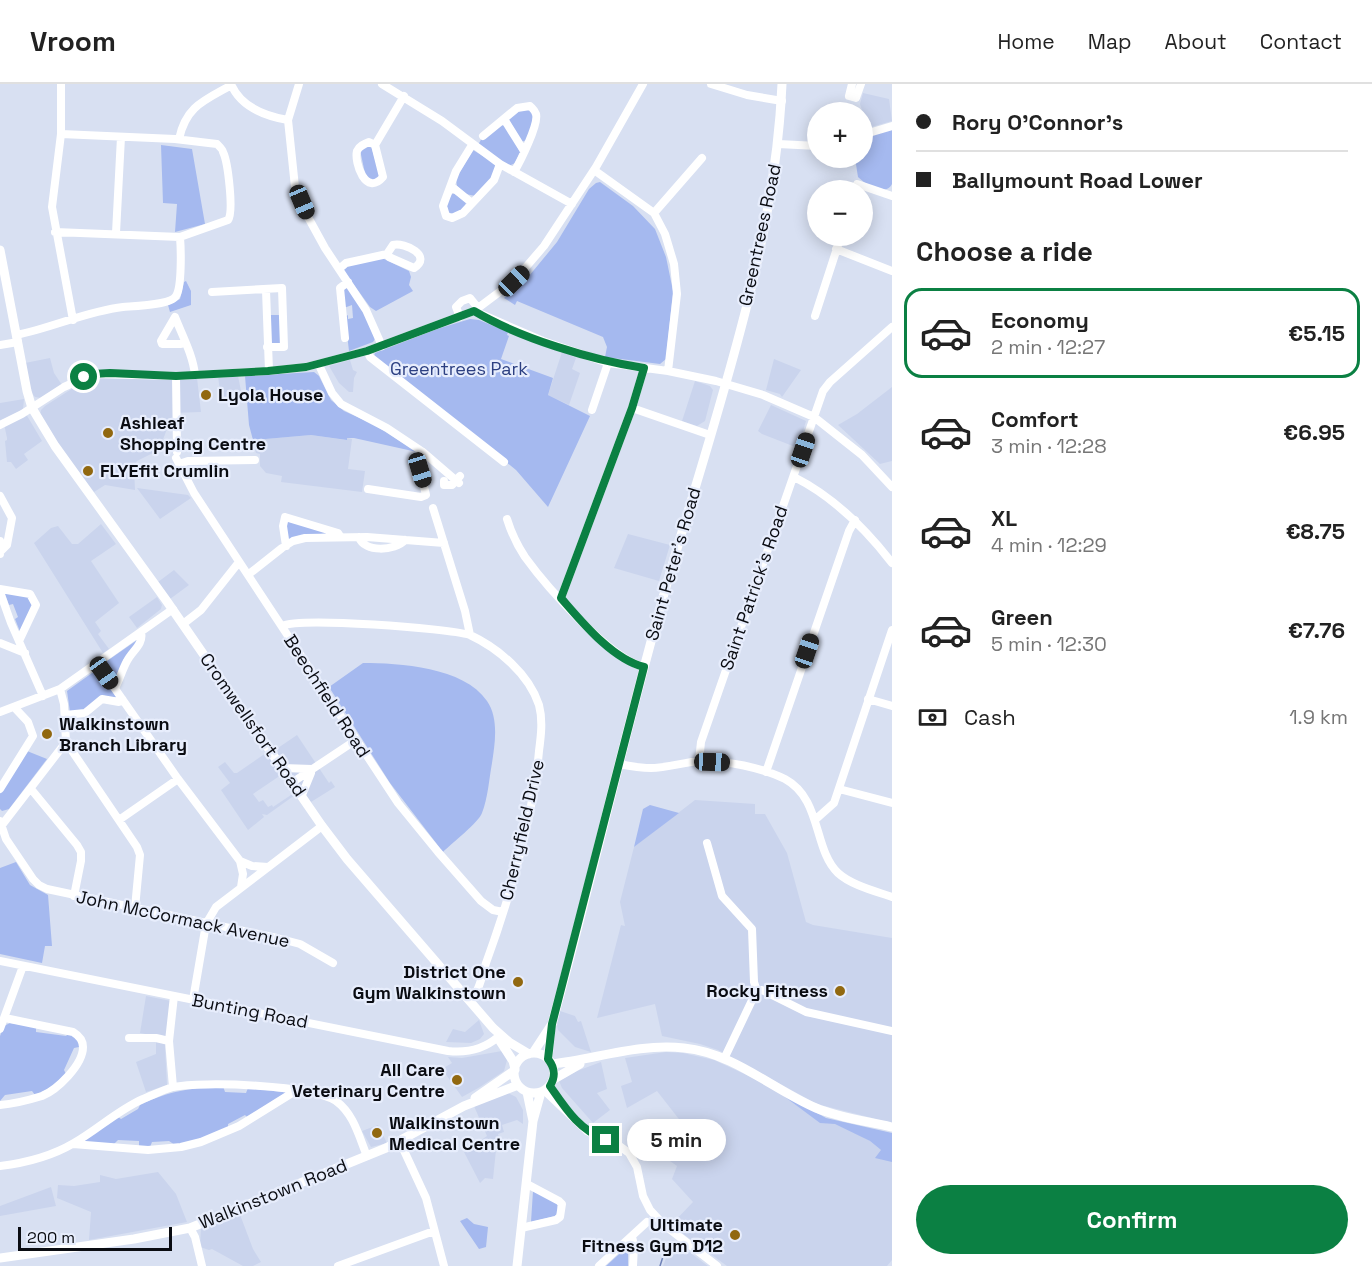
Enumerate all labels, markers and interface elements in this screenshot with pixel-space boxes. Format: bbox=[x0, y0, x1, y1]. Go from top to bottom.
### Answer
text: Vroom bbox=[30, 23, 116, 59]
text: Home bbox=[997, 28, 1055, 55]
text: Map bbox=[1088, 28, 1132, 55]
text: About bbox=[1165, 28, 1227, 55]
text: Contact bbox=[1260, 28, 1342, 55]
map controls bbox=[807, 102, 873, 246]
button: + bbox=[807, 102, 873, 168]
text: Rory O'Connor's bbox=[952, 108, 1123, 136]
street label: Greentrees Road bbox=[733, 162, 786, 308]
text: Ballymount Road Lower bbox=[952, 166, 1203, 194]
button: − bbox=[807, 180, 873, 246]
car bbox=[287, 182, 317, 222]
text: Choose a ride bbox=[916, 234, 1093, 269]
car bbox=[495, 262, 533, 300]
icon: car bbox=[919, 306, 973, 360]
text: Economy bbox=[991, 306, 1089, 334]
text: €5.15 bbox=[1288, 319, 1345, 347]
text: 2 min · 12:27 bbox=[991, 334, 1105, 360]
park label: Greentrees Park bbox=[390, 357, 528, 380]
route start bbox=[70, 363, 97, 390]
place label: Lyola House bbox=[218, 383, 323, 406]
marker: Lyola House bbox=[199, 388, 213, 402]
icon: car bbox=[919, 405, 973, 459]
text: Comfort bbox=[991, 405, 1079, 433]
place label: Ashleaf Shopping Centre bbox=[120, 411, 266, 455]
text: €6.95 bbox=[1283, 418, 1345, 446]
marker: Ashleaf Shopping Centre bbox=[101, 426, 115, 440]
car bbox=[789, 430, 817, 470]
text: 3 min · 12:28 bbox=[991, 433, 1107, 459]
car bbox=[406, 450, 434, 490]
place label: FLYEfit Crumlin bbox=[100, 459, 229, 482]
marker: FLYEfit Crumlin bbox=[81, 464, 95, 478]
street label: Saint Peter's Road bbox=[640, 485, 705, 643]
street label: Saint Patrick's Road bbox=[715, 503, 792, 673]
icon: car bbox=[919, 504, 973, 558]
text: XL bbox=[991, 504, 1017, 532]
text: €8.75 bbox=[1286, 517, 1345, 545]
text: 4 min · 12:29 bbox=[991, 532, 1107, 558]
icon: car bbox=[919, 603, 973, 657]
text: Green bbox=[991, 603, 1053, 631]
text: €7.76 bbox=[1288, 616, 1345, 644]
street label: Beechfield Road bbox=[279, 630, 376, 762]
car bbox=[793, 631, 821, 671]
text: 5 min · 12:30 bbox=[991, 631, 1107, 657]
street label: Cromwellsfort Road bbox=[195, 648, 312, 801]
car bbox=[86, 653, 122, 693]
icon: cash bbox=[916, 701, 949, 734]
text: Cash bbox=[964, 703, 1016, 731]
text: 1.9 km bbox=[1289, 704, 1348, 730]
place label: Walkinstown Branch Library bbox=[59, 712, 187, 756]
marker: Walkinstown Branch Library bbox=[40, 727, 54, 741]
car bbox=[694, 752, 730, 772]
street label: Cherryfield Drive bbox=[494, 757, 549, 903]
street label: John McCormack Avenue bbox=[74, 885, 292, 952]
place label: District One Gym Walkinstown bbox=[353, 960, 506, 1004]
marker: District One Gym Walkinstown bbox=[511, 975, 525, 989]
place label: Rocky Fitness bbox=[706, 979, 828, 1002]
marker: Rocky Fitness bbox=[833, 984, 847, 998]
street label: Bunting Road bbox=[190, 988, 310, 1033]
place label: All Care Veterinary Centre bbox=[292, 1058, 445, 1102]
marker: All Care Veterinary Centre bbox=[450, 1073, 464, 1087]
place label: Walkinstown Medical Centre bbox=[389, 1111, 520, 1155]
callout: 5 min bbox=[627, 1119, 726, 1161]
marker: Walkinstown Medical Centre bbox=[370, 1126, 384, 1140]
route end bbox=[592, 1126, 619, 1153]
text: 5 min bbox=[651, 1127, 702, 1153]
street label: Walkinstown Road bbox=[195, 1153, 350, 1234]
button: Confirm bbox=[916, 1185, 1348, 1254]
place label: Ultimate Fitness Gym D12 bbox=[582, 1213, 723, 1257]
scale bar bbox=[18, 1224, 172, 1252]
text: 200 m bbox=[27, 1227, 75, 1248]
marker: Ultimate Fitness Gym D12 bbox=[728, 1228, 742, 1242]

